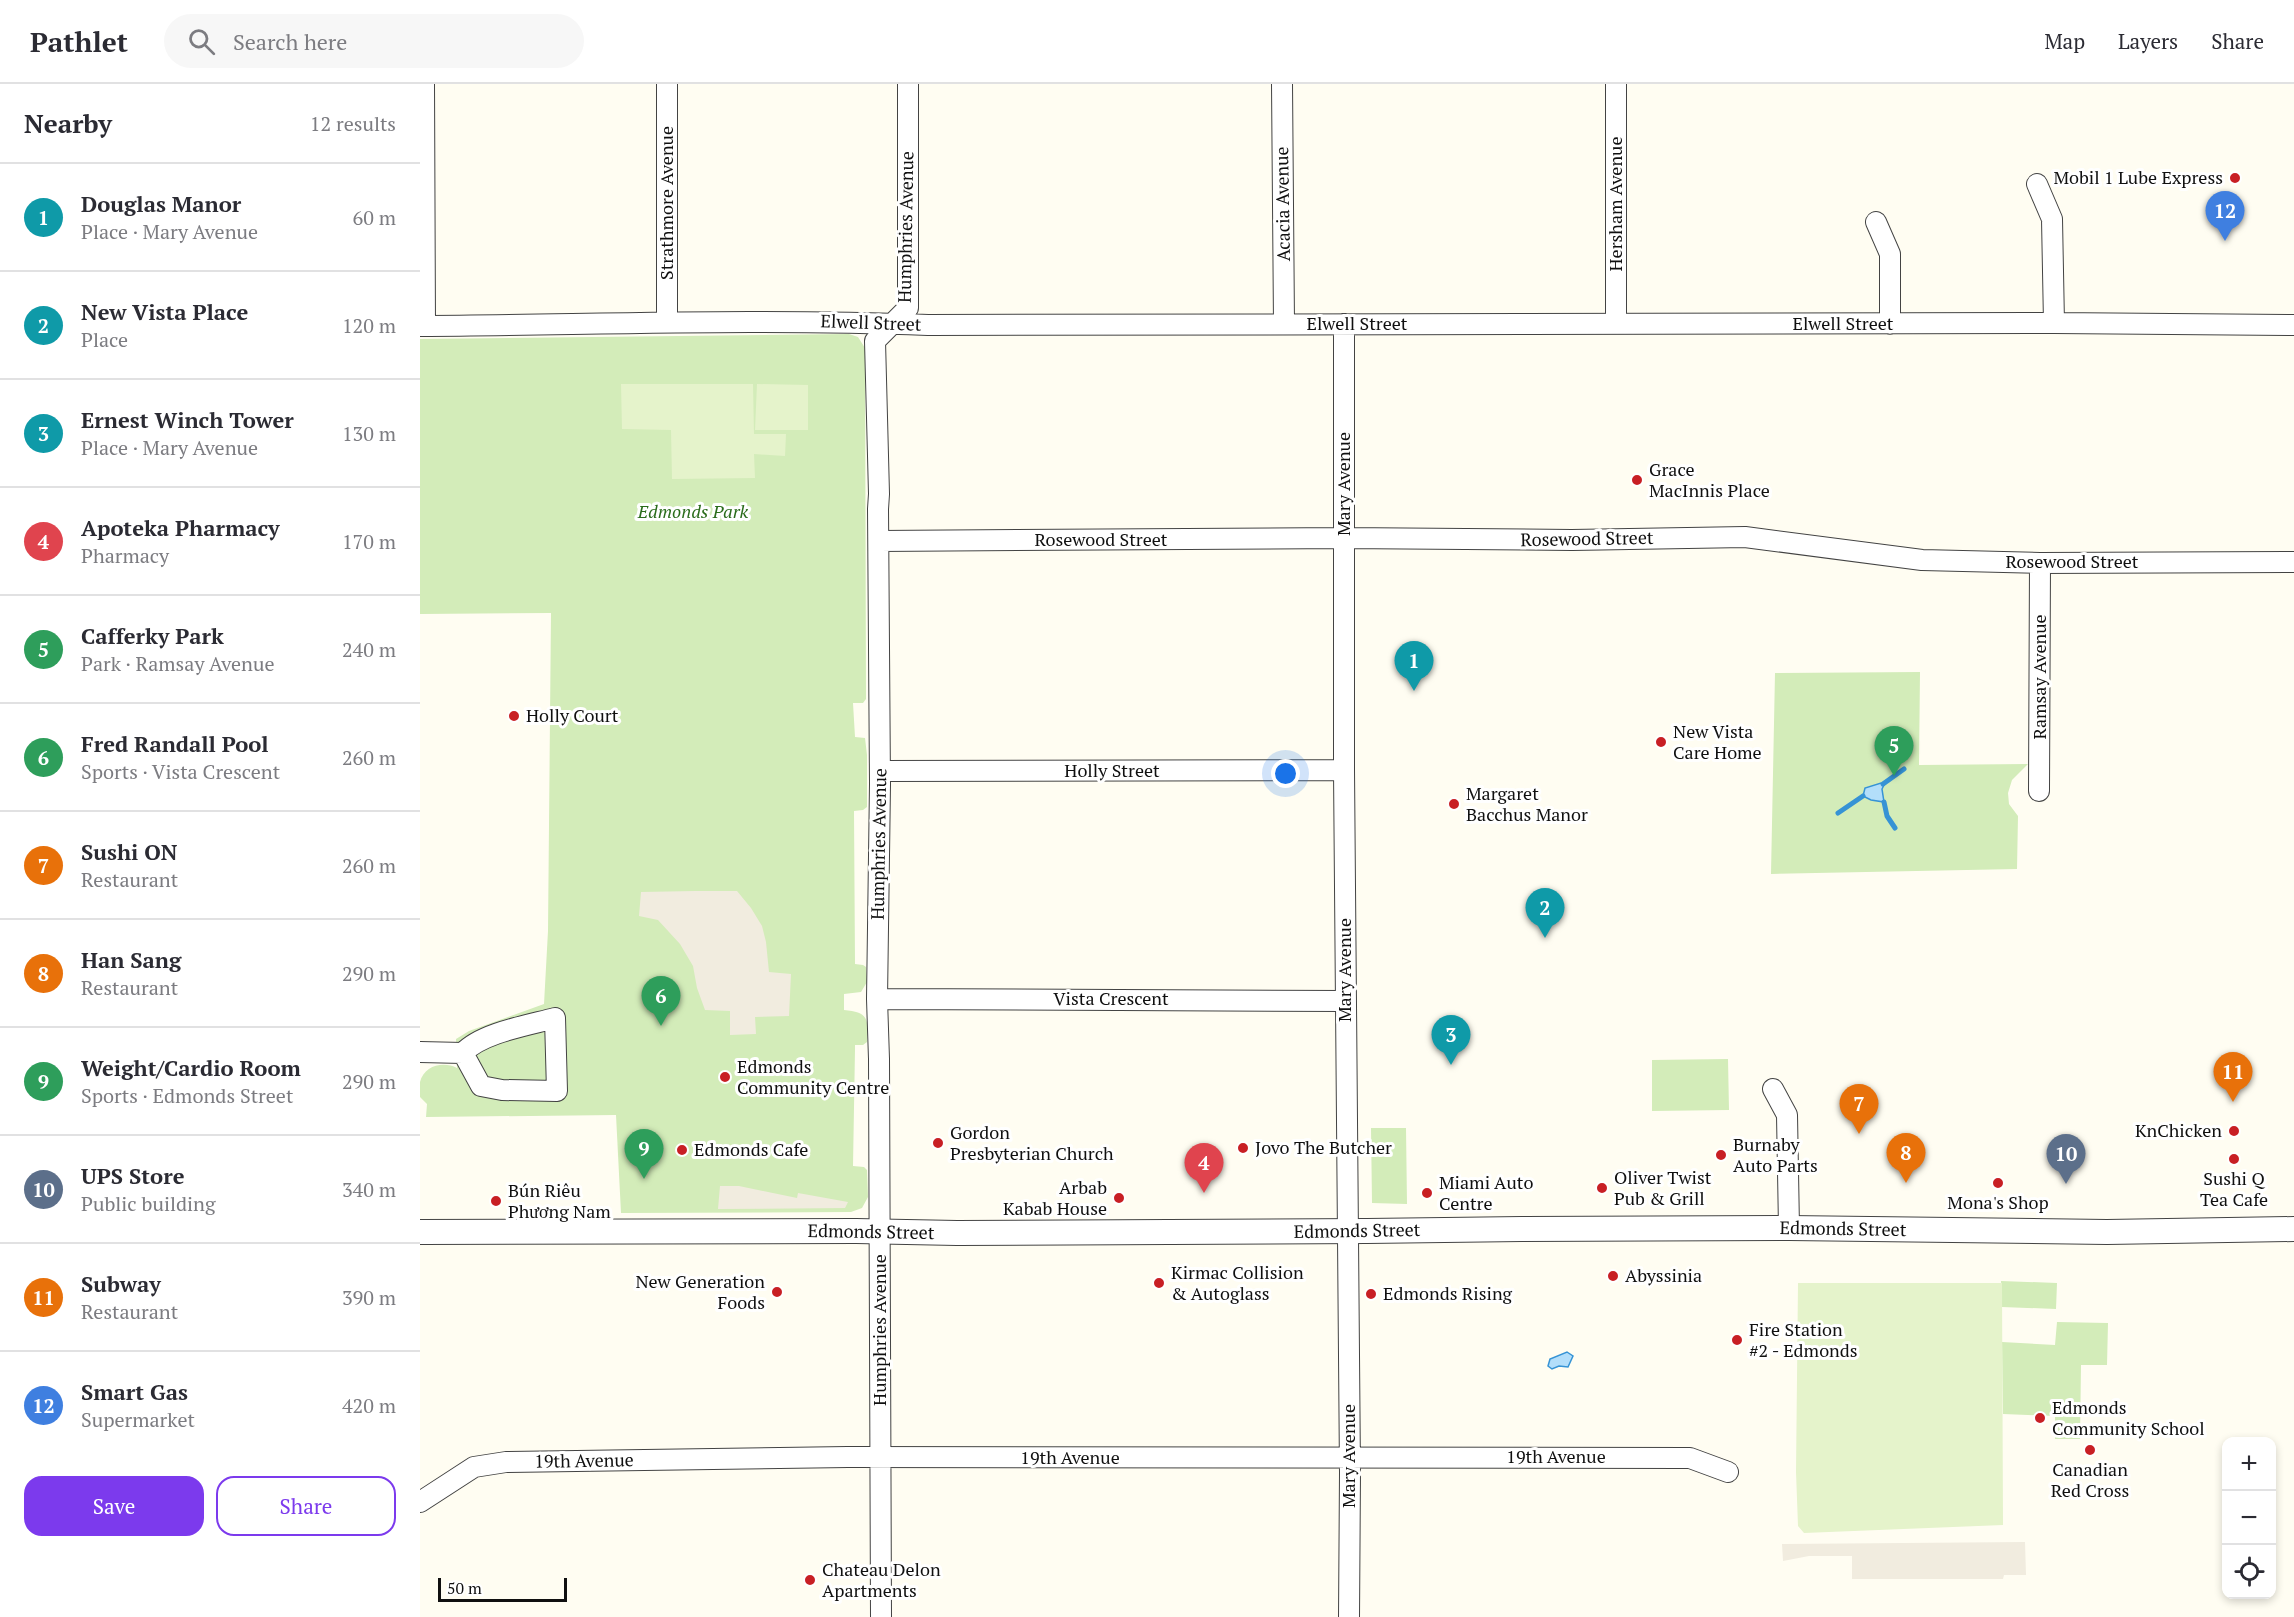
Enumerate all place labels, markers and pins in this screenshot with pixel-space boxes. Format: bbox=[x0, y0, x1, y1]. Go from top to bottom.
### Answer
place label: Mobil 1 Lube Express bbox=[2053, 165, 2223, 189]
marker: Mobil 1 Lube Express bbox=[2228, 171, 2242, 185]
pin: 12 bbox=[2206, 192, 2244, 241]
place label: Grace MacInnis Place bbox=[1649, 457, 1770, 502]
marker: Grace MacInnis Place bbox=[1630, 473, 1644, 487]
pin: 1 bbox=[1394, 642, 1434, 691]
place label: Holly Court bbox=[526, 703, 619, 727]
marker: Holly Court bbox=[507, 709, 521, 723]
place label: New Vista Care Home bbox=[1673, 719, 1762, 764]
pin: 5 bbox=[1874, 726, 1914, 776]
marker: New Vista Care Home bbox=[1654, 735, 1668, 749]
place label: Margaret Bacchus Manor bbox=[1466, 781, 1588, 826]
marker: Margaret Bacchus Manor bbox=[1447, 797, 1461, 811]
pin: 2 bbox=[1526, 888, 1564, 938]
pin: 6 bbox=[642, 976, 680, 1026]
pin: 3 bbox=[1432, 1016, 1470, 1065]
pin: 11 bbox=[2214, 1052, 2252, 1102]
place label: Edmonds Community Centre bbox=[737, 1054, 889, 1099]
marker: Edmonds Community Centre bbox=[718, 1070, 732, 1084]
pin: 7 bbox=[1840, 1084, 1878, 1134]
place label: KnChicken bbox=[2135, 1118, 2222, 1142]
place label: Gordon Presbyterian Church bbox=[950, 1120, 1114, 1165]
marker: KnChicken bbox=[2227, 1124, 2241, 1138]
pin: 9 bbox=[624, 1130, 664, 1179]
place label: Burnaby Auto Parts bbox=[1733, 1132, 1818, 1177]
pin: 8 bbox=[1886, 1134, 1926, 1183]
pin: 10 bbox=[2046, 1134, 2086, 1184]
place label: Jovo The Butcher bbox=[1255, 1135, 1392, 1159]
marker: Gordon Presbyterian Church bbox=[931, 1136, 945, 1150]
place label: Edmonds Cafe bbox=[694, 1137, 808, 1161]
marker: Jovo The Butcher bbox=[1236, 1141, 1250, 1155]
marker: Edmonds Cafe bbox=[675, 1143, 689, 1157]
pin: 4 bbox=[1184, 1144, 1224, 1193]
marker: Burnaby Auto Parts bbox=[1714, 1148, 1728, 1162]
marker: Sushi Q Tea Cafe bbox=[2227, 1152, 2241, 1166]
place label: Oliver Twist Pub & Grill bbox=[1614, 1165, 1712, 1210]
place label: Sushi Q Tea Cafe bbox=[2200, 1166, 2268, 1211]
place label: Miami Auto Centre bbox=[1439, 1170, 1533, 1215]
place label: Arbab Kabab House bbox=[1003, 1175, 1107, 1220]
marker: Mona's Shop bbox=[1991, 1176, 2005, 1190]
place label: Bún Riêu Phương Nam bbox=[508, 1178, 611, 1223]
marker: Oliver Twist Pub & Grill bbox=[1595, 1181, 1609, 1195]
marker: Miami Auto Centre bbox=[1420, 1186, 1434, 1200]
place label: Mona's Shop bbox=[1947, 1190, 2049, 1214]
marker: Arbab Kabab House bbox=[1112, 1191, 1126, 1205]
marker: Bún Riêu Phương Nam bbox=[489, 1194, 503, 1208]
place label: Kirmac Collision & Autoglass bbox=[1171, 1260, 1304, 1305]
place label: Abyssinia bbox=[1625, 1263, 1702, 1287]
place label: New Generation Foods bbox=[635, 1269, 765, 1314]
marker: Abyssinia bbox=[1606, 1269, 1620, 1283]
marker: Kirmac Collision & Autoglass bbox=[1152, 1276, 1166, 1290]
place label: Edmonds Rising bbox=[1383, 1281, 1513, 1305]
marker: New Generation Foods bbox=[770, 1285, 784, 1299]
marker: Edmonds Rising bbox=[1364, 1287, 1378, 1301]
place label: Fire Station #2 - Edmonds bbox=[1749, 1317, 1858, 1362]
marker: Fire Station #2 - Edmonds bbox=[1730, 1333, 1744, 1347]
place label: Edmonds Community School bbox=[2052, 1395, 2205, 1440]
marker: Edmonds Community School bbox=[2033, 1411, 2047, 1425]
marker: Canadian Red Cross bbox=[2083, 1443, 2097, 1457]
place label: Canadian Red Cross bbox=[2051, 1457, 2129, 1502]
place label: Chateau Delon Apartments bbox=[822, 1557, 941, 1602]
marker: Chateau Delon Apartments bbox=[803, 1573, 817, 1587]

